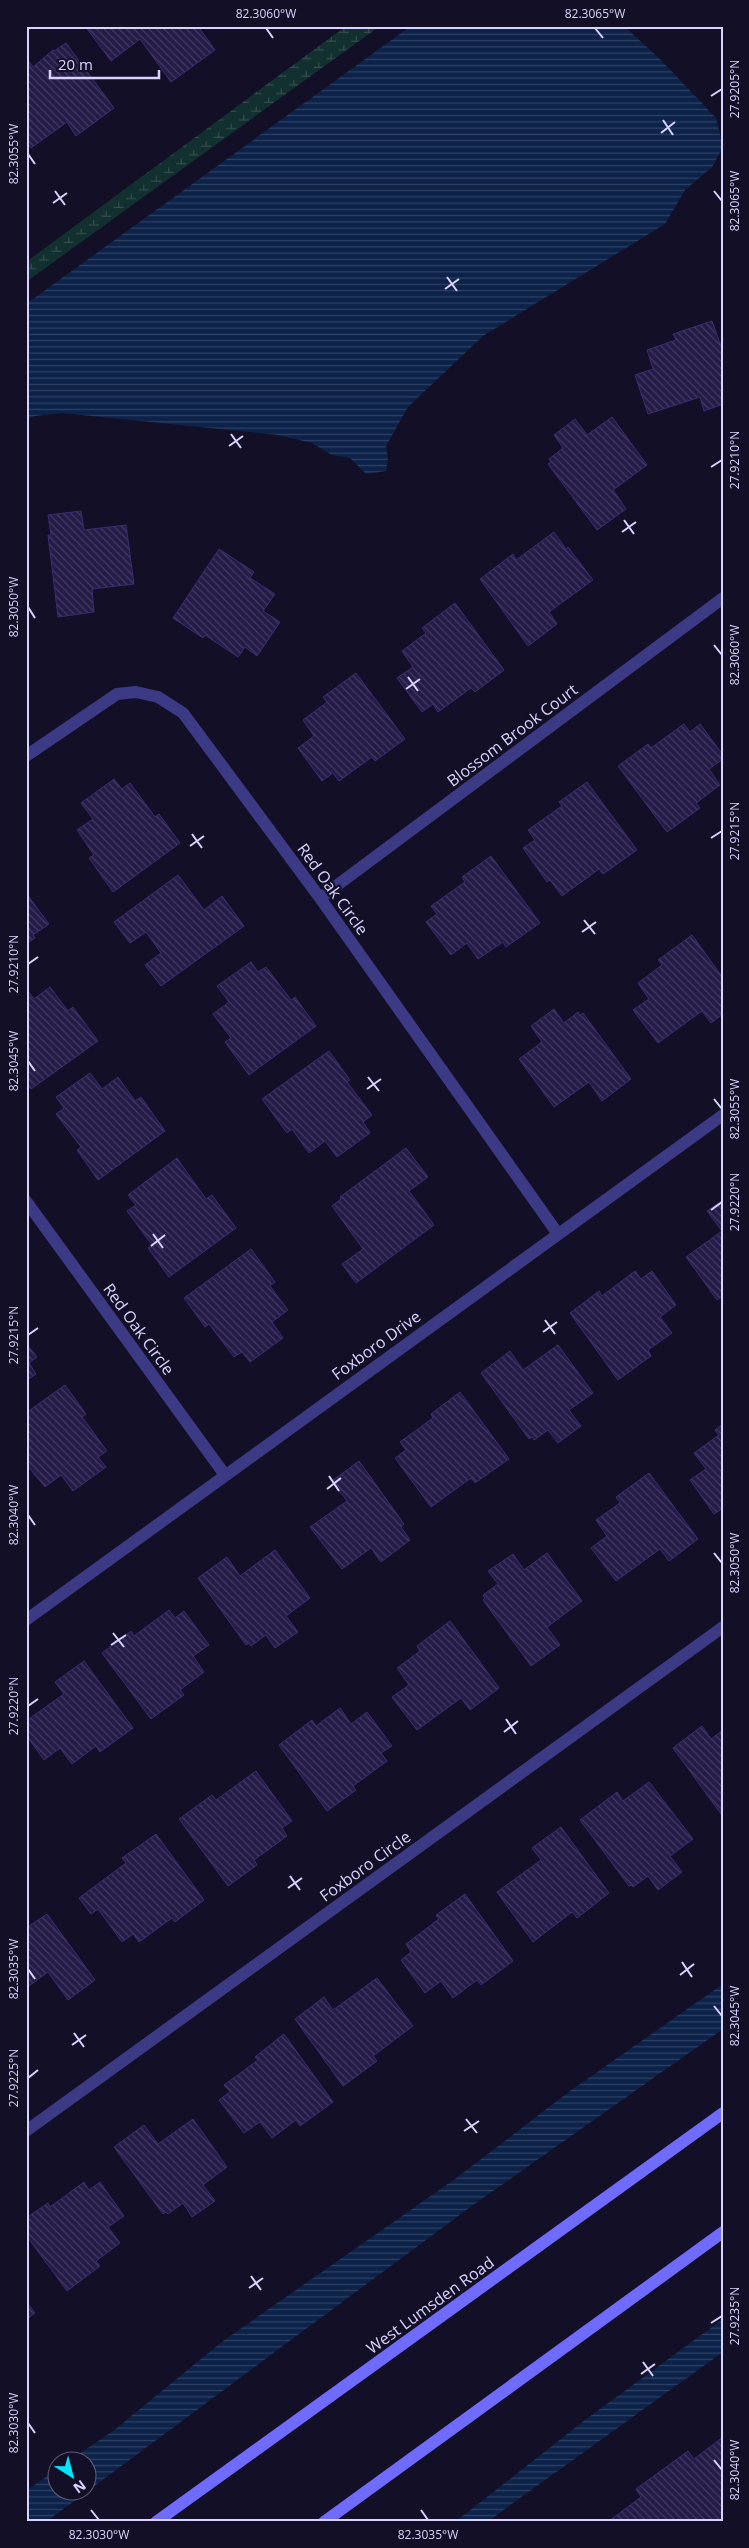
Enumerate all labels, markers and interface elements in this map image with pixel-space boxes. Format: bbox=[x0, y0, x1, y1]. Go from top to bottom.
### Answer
text: 82.3060°W bbox=[236, 5, 296, 22]
text: 82.3065°W bbox=[565, 5, 625, 22]
scale bar bbox=[50, 48, 159, 80]
text: 20 m bbox=[58, 54, 93, 74]
text: 27.9205°N bbox=[726, 60, 743, 118]
text: 82.3055°W bbox=[5, 124, 22, 184]
text: 82.3065°W bbox=[726, 171, 743, 231]
text: 27.9210°N bbox=[726, 431, 743, 489]
text: 82.3050°W bbox=[5, 577, 22, 637]
text: 82.3060°W bbox=[726, 625, 743, 685]
street label: Blossom Brook Court bbox=[442, 678, 582, 791]
text: 27.9215°N bbox=[726, 802, 743, 860]
street label: Red Oak Circle bbox=[292, 839, 374, 939]
text: 27.9210°N bbox=[5, 935, 22, 993]
text: 82.3045°W bbox=[5, 1031, 22, 1091]
text: 82.3055°W bbox=[726, 1079, 743, 1139]
text: 27.9220°N bbox=[726, 1173, 743, 1231]
street label: Red Oak Circle bbox=[98, 1279, 180, 1379]
street label: Foxboro Drive bbox=[327, 1305, 425, 1385]
text: 27.9215°N bbox=[5, 1306, 22, 1364]
text: 82.3040°W bbox=[5, 1485, 22, 1545]
text: 82.3050°W bbox=[726, 1533, 743, 1593]
text: 27.9220°N bbox=[5, 1677, 22, 1735]
street label: Foxboro Circle bbox=[315, 1826, 415, 1906]
text: 82.3035°W bbox=[5, 1939, 22, 1999]
text: 82.3045°W bbox=[726, 1986, 743, 2046]
text: 27.9225°N bbox=[5, 2049, 22, 2107]
street label: West Lumsden Road bbox=[362, 2251, 498, 2359]
text: 27.9235°N bbox=[726, 2287, 743, 2345]
text: 82.3030°W bbox=[5, 2393, 22, 2453]
text: 82.3040°W bbox=[726, 2440, 743, 2500]
north arrow bbox=[48, 2450, 98, 2500]
text: N bbox=[70, 2476, 90, 2498]
text: 82.3030°W bbox=[69, 2526, 129, 2543]
text: 82.3035°W bbox=[398, 2526, 458, 2543]

